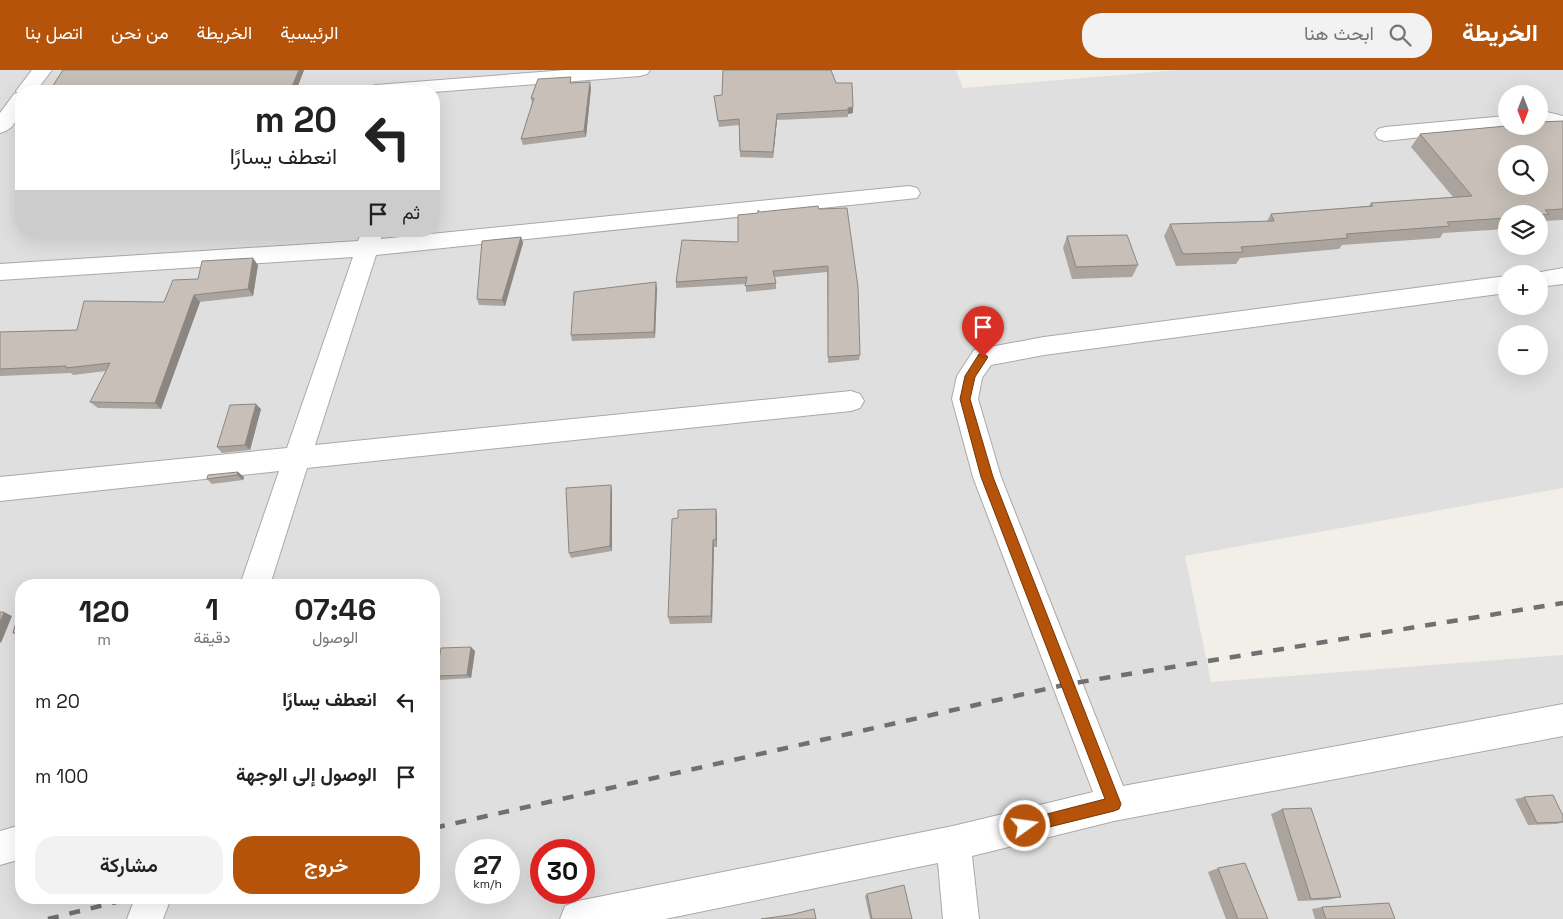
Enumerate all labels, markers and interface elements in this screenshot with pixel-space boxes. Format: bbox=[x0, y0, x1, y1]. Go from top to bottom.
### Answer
search box bbox=[1082, 13, 1432, 58]
text: الخريطة bbox=[1462, 17, 1538, 48]
text: اتصل بنا bbox=[25, 21, 83, 44]
text: من نحن bbox=[111, 21, 169, 44]
text: الخريطة bbox=[197, 21, 252, 44]
text: الرئيسية bbox=[280, 21, 338, 44]
text: ابحث هنا bbox=[1304, 21, 1374, 46]
icon: search bbox=[1386, 21, 1414, 49]
north arrow bbox=[1498, 85, 1548, 135]
map controls bbox=[1498, 85, 1548, 375]
text: 20 m bbox=[255, 98, 337, 142]
icon: left bbox=[355, 105, 420, 170]
text: انعطف يسارًا bbox=[230, 142, 337, 170]
button: search bbox=[1498, 145, 1548, 195]
icon: arrive bbox=[364, 200, 392, 228]
text: ثم bbox=[402, 200, 420, 225]
button: layers bbox=[1498, 205, 1548, 255]
button: + bbox=[1498, 265, 1548, 315]
pin bbox=[962, 306, 1004, 357]
icon: arrive bbox=[969, 313, 997, 341]
button: − bbox=[1498, 325, 1548, 375]
text: 1 bbox=[205, 590, 219, 629]
text: 07:46 bbox=[294, 590, 376, 629]
text: 120 bbox=[79, 592, 130, 631]
text: دقيقة bbox=[193, 627, 230, 648]
text: الوصول bbox=[312, 627, 358, 648]
text: m bbox=[97, 629, 111, 650]
text: انعطف يسارًا bbox=[282, 687, 377, 712]
icon: left bbox=[392, 688, 420, 716]
text: 20 m bbox=[35, 689, 80, 714]
text: الوصول إلى الوجهة bbox=[236, 762, 377, 787]
icon: arrive bbox=[392, 763, 420, 791]
text: 100 m bbox=[35, 764, 89, 789]
position arrow bbox=[998, 799, 1050, 851]
button: مشاركة bbox=[35, 836, 223, 894]
button: خروج bbox=[233, 836, 420, 894]
speed limit sign: 30 bbox=[530, 839, 595, 904]
text: 27 bbox=[473, 849, 502, 881]
text: km/h bbox=[473, 876, 502, 892]

